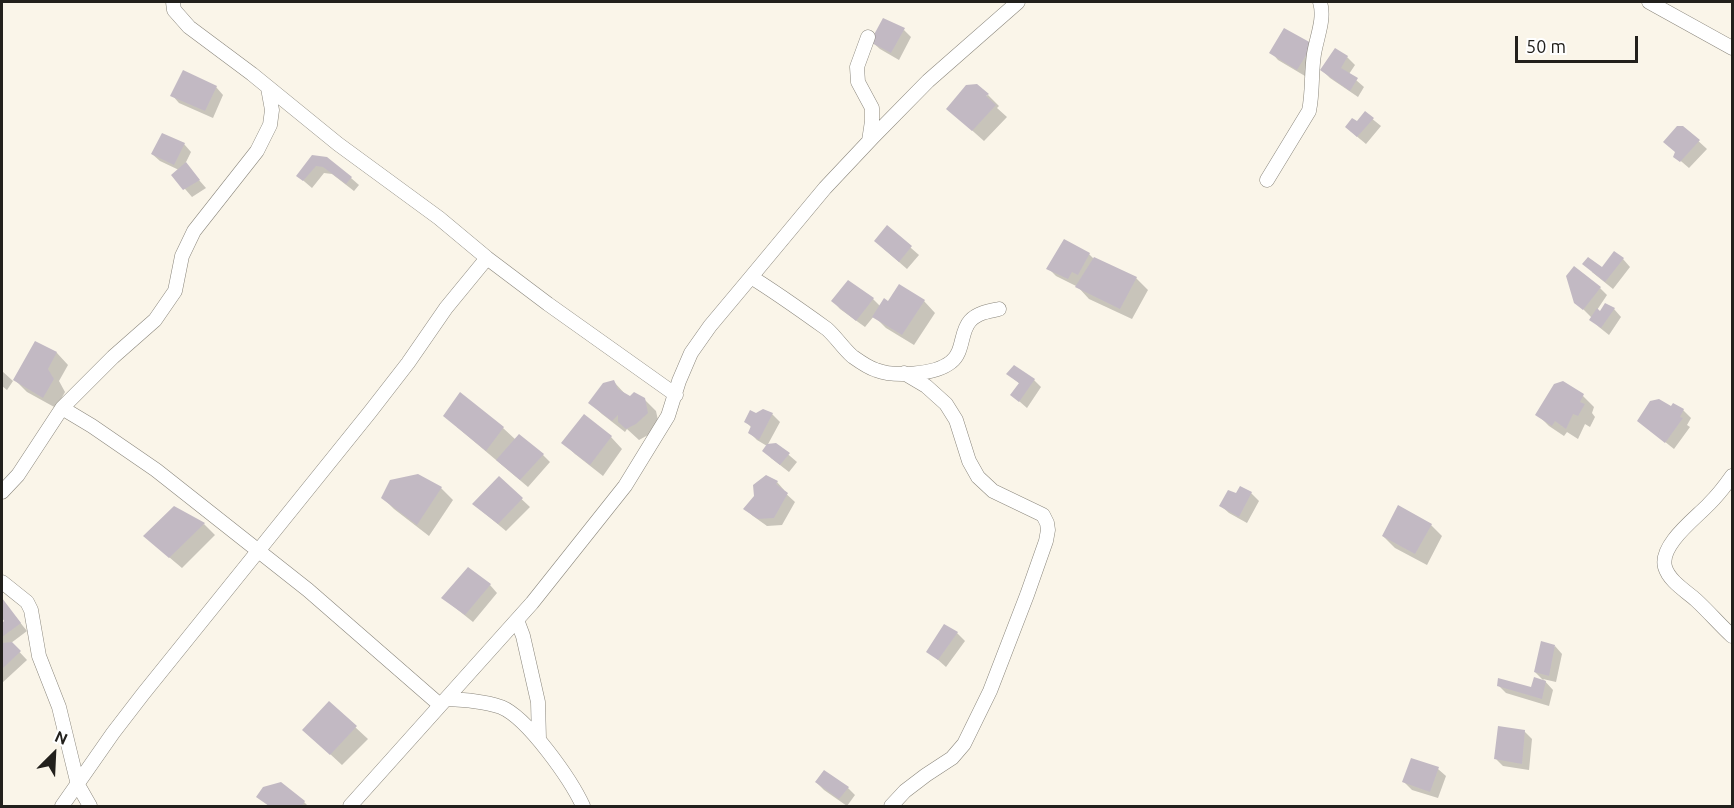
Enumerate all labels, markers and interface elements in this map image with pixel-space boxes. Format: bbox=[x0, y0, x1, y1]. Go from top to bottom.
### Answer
scale bar bbox=[1518, 24, 1641, 62]
text: 50 m bbox=[1526, 36, 1566, 56]
north arrow bbox=[24, 724, 84, 784]
text: N bbox=[52, 727, 70, 748]

